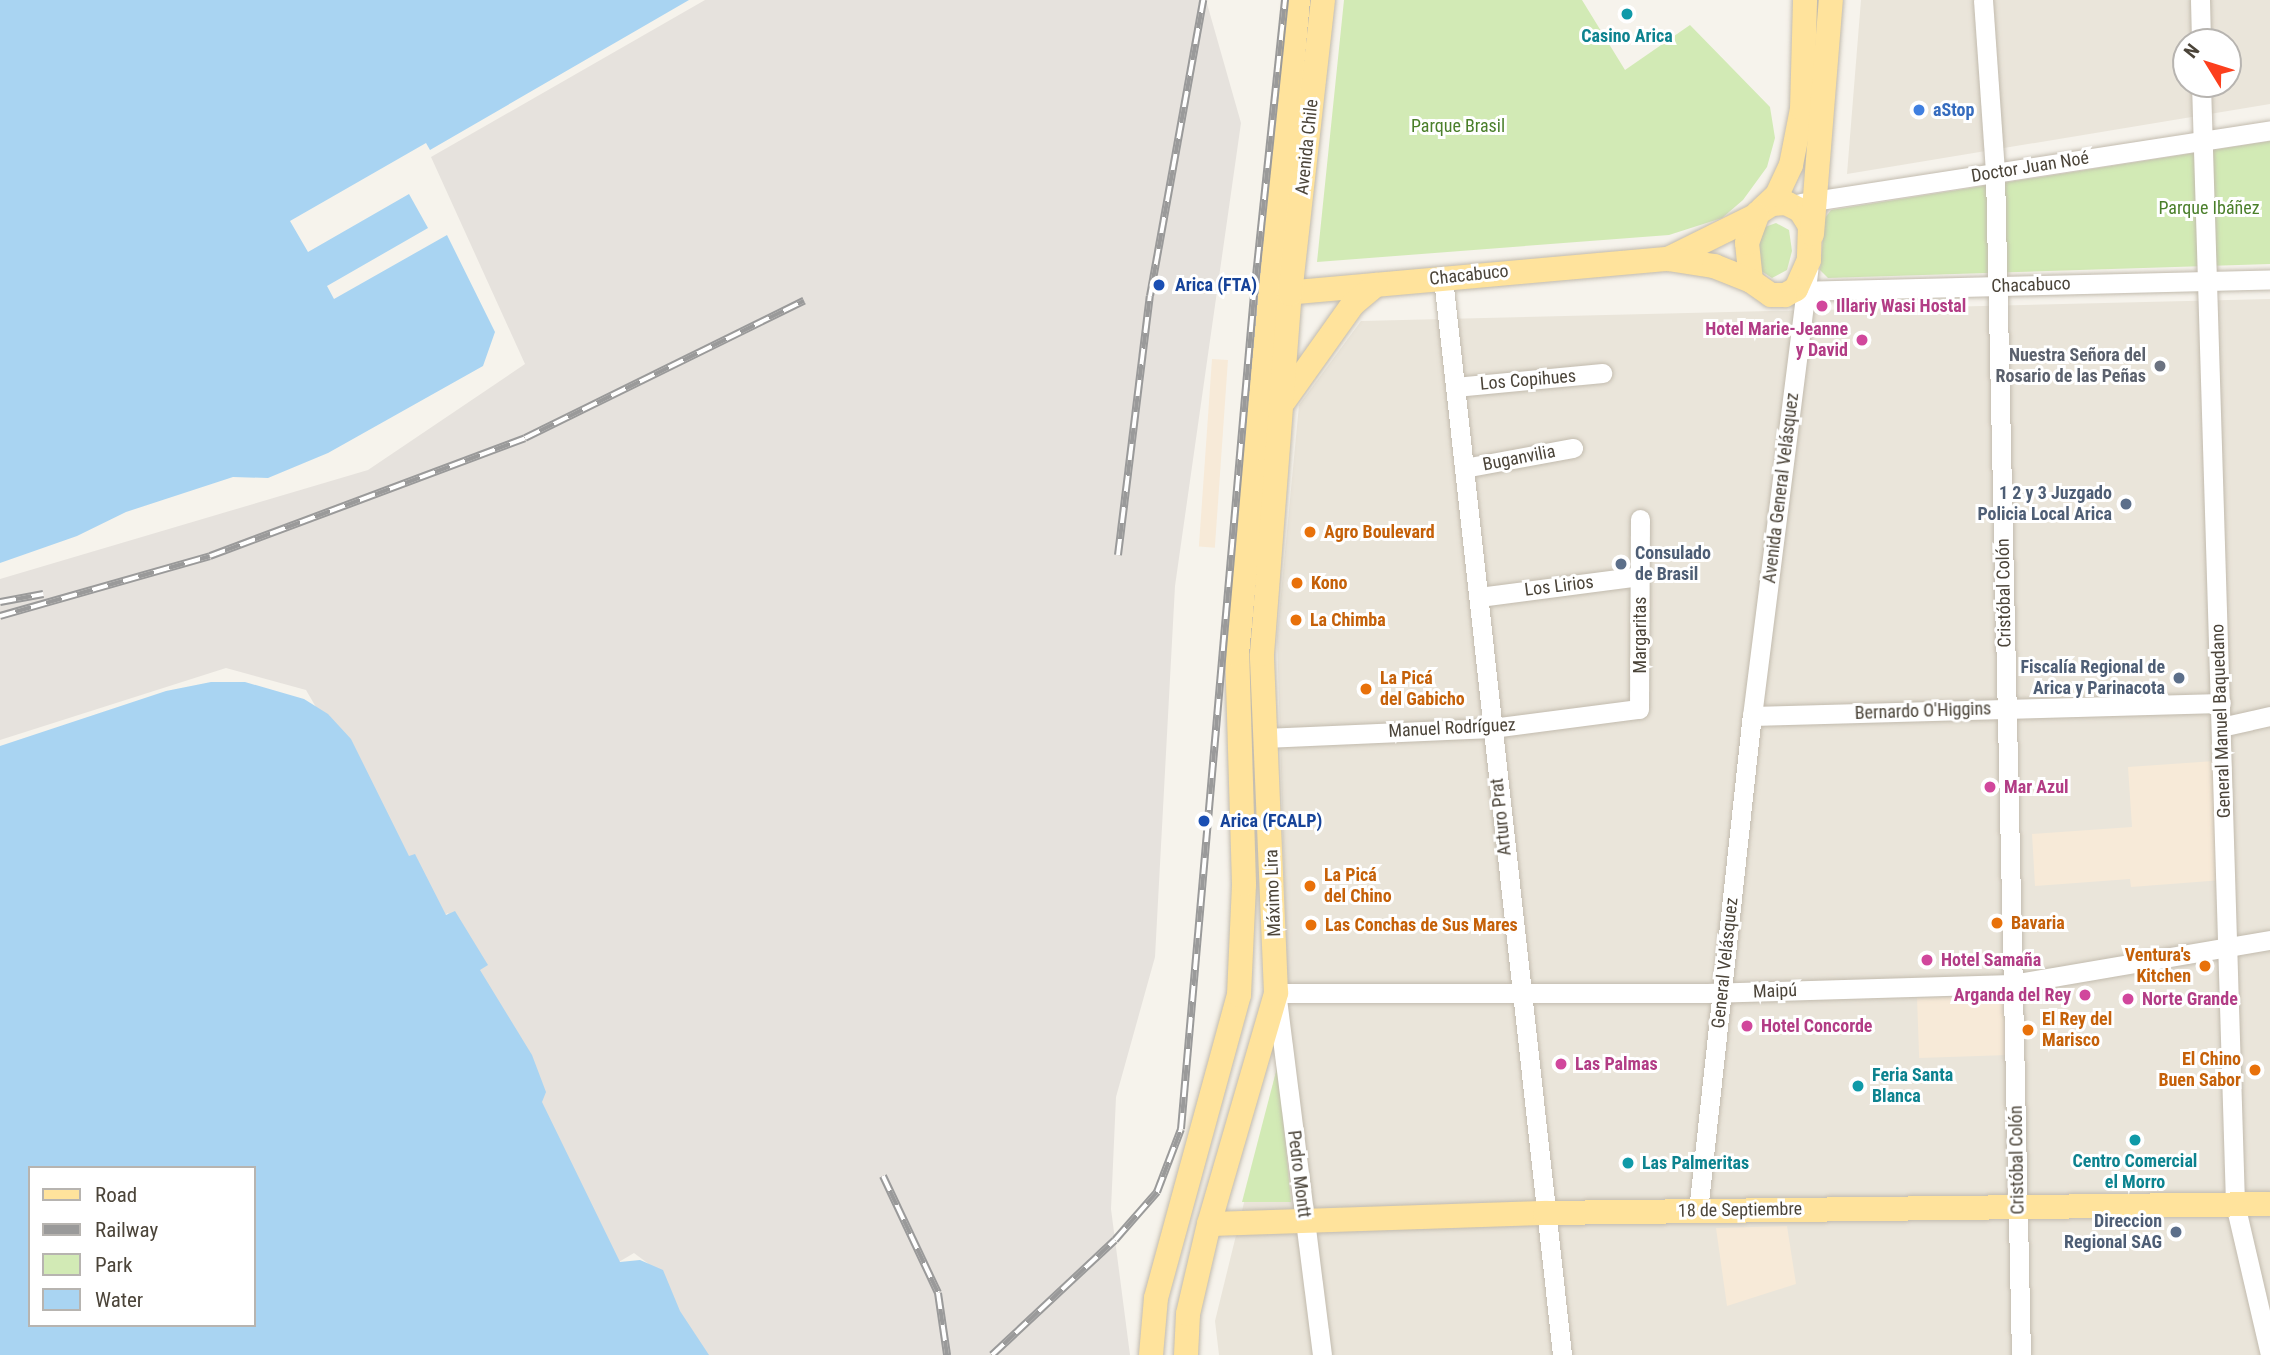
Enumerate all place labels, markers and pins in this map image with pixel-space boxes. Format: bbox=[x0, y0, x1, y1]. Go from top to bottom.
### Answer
marker: Casino Arica bbox=[1619, 6, 1635, 22]
place label: Casino Arica bbox=[1581, 25, 1673, 47]
place label: aStop bbox=[1933, 99, 1974, 121]
marker: aStop bbox=[1911, 102, 1927, 118]
place label: Arica (FTA) bbox=[1175, 274, 1257, 296]
marker: Arica (FTA) bbox=[1149, 275, 1169, 295]
place label: Illariy Wasi Hostal bbox=[1836, 295, 1966, 317]
marker: Illariy Wasi Hostal bbox=[1814, 298, 1830, 314]
place label: Hotel Marie-Jeanne y David bbox=[1705, 319, 1848, 362]
marker: Hotel Marie-Jeanne y David bbox=[1854, 332, 1870, 348]
place label: Nuestra Señora del Rosario de las Peñas bbox=[1996, 345, 2146, 388]
marker: Nuestra Señora del Rosario de las Peñas bbox=[2152, 358, 2168, 374]
place label: 1 2 y 3 Juzgado Policia Local Arica bbox=[1977, 483, 2112, 526]
marker: 1 2 y 3 Juzgado Policia Local Arica bbox=[2118, 496, 2134, 512]
place label: Agro Boulevard bbox=[1324, 521, 1435, 543]
marker: Agro Boulevard bbox=[1302, 524, 1318, 540]
place label: Consulado de Brasil bbox=[1635, 543, 1711, 586]
marker: Consulado de Brasil bbox=[1613, 556, 1629, 572]
place label: Kono bbox=[1311, 572, 1347, 594]
marker: Kono bbox=[1289, 575, 1305, 591]
place label: La Chimba bbox=[1310, 609, 1386, 631]
marker: La Chimba bbox=[1288, 612, 1304, 628]
place label: Fiscalía Regional de Arica y Parinacota bbox=[2020, 657, 2165, 700]
place label: La Picá del Gabicho bbox=[1380, 668, 1465, 710]
marker: Fiscalía Regional de Arica y Parinacota bbox=[2171, 670, 2187, 686]
marker: La Picá del Gabicho bbox=[1358, 681, 1374, 697]
place label: Mar Azul bbox=[2004, 776, 2069, 798]
marker: Mar Azul bbox=[1982, 779, 1998, 795]
place label: Arica (FCALP) bbox=[1220, 810, 1322, 832]
marker: Arica (FCALP) bbox=[1194, 811, 1214, 831]
place label: La Picá del Chino bbox=[1324, 865, 1392, 908]
marker: La Picá del Chino bbox=[1302, 878, 1318, 894]
place label: Bavaria bbox=[2011, 912, 2065, 934]
place label: Las Conchas de Sus Mares bbox=[1325, 914, 1518, 936]
marker: Bavaria bbox=[1989, 915, 2005, 931]
marker: Las Conchas de Sus Mares bbox=[1303, 917, 1319, 933]
place label: Ventura's Kitchen bbox=[2125, 945, 2191, 988]
place label: Hotel Samaña bbox=[1941, 949, 2041, 971]
marker: Hotel Samaña bbox=[1919, 952, 1935, 968]
marker: Ventura's Kitchen bbox=[2197, 958, 2213, 974]
place label: Arganda del Rey bbox=[1954, 984, 2071, 1006]
marker: Arganda del Rey bbox=[2077, 987, 2093, 1003]
place label: Norte Grande bbox=[2142, 988, 2238, 1010]
marker: Norte Grande bbox=[2120, 991, 2136, 1007]
place label: El Rey del Marisco bbox=[2042, 1009, 2112, 1052]
place label: Hotel Concorde bbox=[1761, 1015, 1872, 1037]
marker: Hotel Concorde bbox=[1739, 1018, 1755, 1034]
marker: El Rey del Marisco bbox=[2020, 1022, 2036, 1038]
place label: El Chino Buen Sabor bbox=[2158, 1049, 2241, 1092]
place label: Las Palmas bbox=[1575, 1053, 1658, 1075]
marker: Las Palmas bbox=[1553, 1056, 1569, 1072]
marker: El Chino Buen Sabor bbox=[2247, 1062, 2263, 1078]
place label: Feria Santa Blanca bbox=[1872, 1065, 1953, 1108]
marker: Feria Santa Blanca bbox=[1850, 1078, 1866, 1094]
marker: Centro Comercial el Morro bbox=[2127, 1132, 2143, 1148]
place label: Centro Comercial el Morro bbox=[2073, 1151, 2197, 1194]
place label: Las Palmeritas bbox=[1642, 1152, 1749, 1174]
marker: Las Palmeritas bbox=[1620, 1155, 1636, 1171]
place label: Direccion Regional SAG bbox=[2064, 1211, 2162, 1254]
marker: Direccion Regional SAG bbox=[2168, 1224, 2184, 1240]

